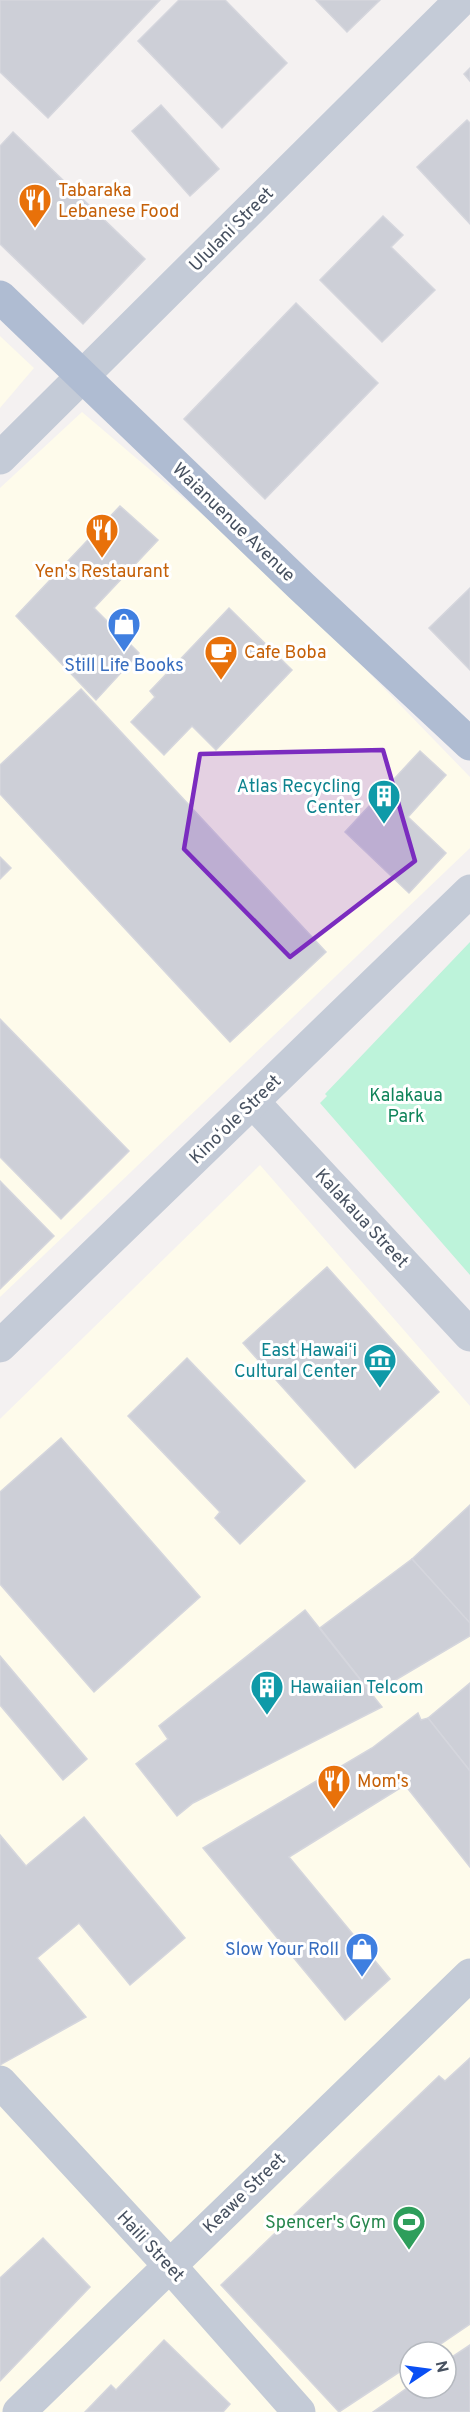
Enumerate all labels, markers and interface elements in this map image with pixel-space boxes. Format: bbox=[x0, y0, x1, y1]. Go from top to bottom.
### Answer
place label: Tabaraka Lebanese Food bbox=[58, 180, 179, 224]
restaurant icon: Tabaraka Lebanese Food bbox=[17, 182, 53, 229]
street label: Ululani Street bbox=[185, 183, 279, 277]
street label: Waianuenue Avenue bbox=[167, 459, 299, 588]
restaurant icon: Yen's Restaurant bbox=[84, 512, 120, 559]
place label: Yen's Restaurant bbox=[34, 561, 170, 584]
shop icon: Still Life Books bbox=[106, 606, 142, 653]
cafe icon: Cafe Boba bbox=[203, 634, 239, 681]
place label: Cafe Boba bbox=[244, 642, 326, 665]
place label: Still Life Books bbox=[64, 655, 184, 678]
place label: Atlas Recycling Center bbox=[237, 776, 361, 820]
building icon: Atlas Recycling Center bbox=[366, 778, 402, 825]
street label: Kinoʻole Street bbox=[185, 1070, 287, 1170]
park label: Kalakaua Park bbox=[369, 1085, 443, 1129]
street label: Kalakaua Street bbox=[309, 1165, 413, 1273]
place label: East Hawaiʻi Cultural Center bbox=[234, 1340, 357, 1384]
museum icon: East Hawaiʻi Cultural Center bbox=[362, 1342, 398, 1389]
building icon: Hawaiian Telcom bbox=[249, 1669, 285, 1716]
place label: Hawaiian Telcom bbox=[290, 1677, 424, 1700]
restaurant icon: Mom's bbox=[316, 1763, 352, 1810]
place label: Mom's bbox=[357, 1771, 409, 1794]
shop icon: Slow Your Roll bbox=[344, 1931, 380, 1978]
place label: Slow Your Roll bbox=[225, 1939, 339, 1962]
street label: Keawe Street bbox=[199, 2149, 291, 2239]
sports icon: Spencer's Gym bbox=[391, 2204, 427, 2251]
street label: Haili Street bbox=[111, 2207, 189, 2287]
place label: Spencer's Gym bbox=[265, 2212, 386, 2235]
north arrow bbox=[398, 2340, 458, 2400]
text: N bbox=[430, 2359, 452, 2375]

